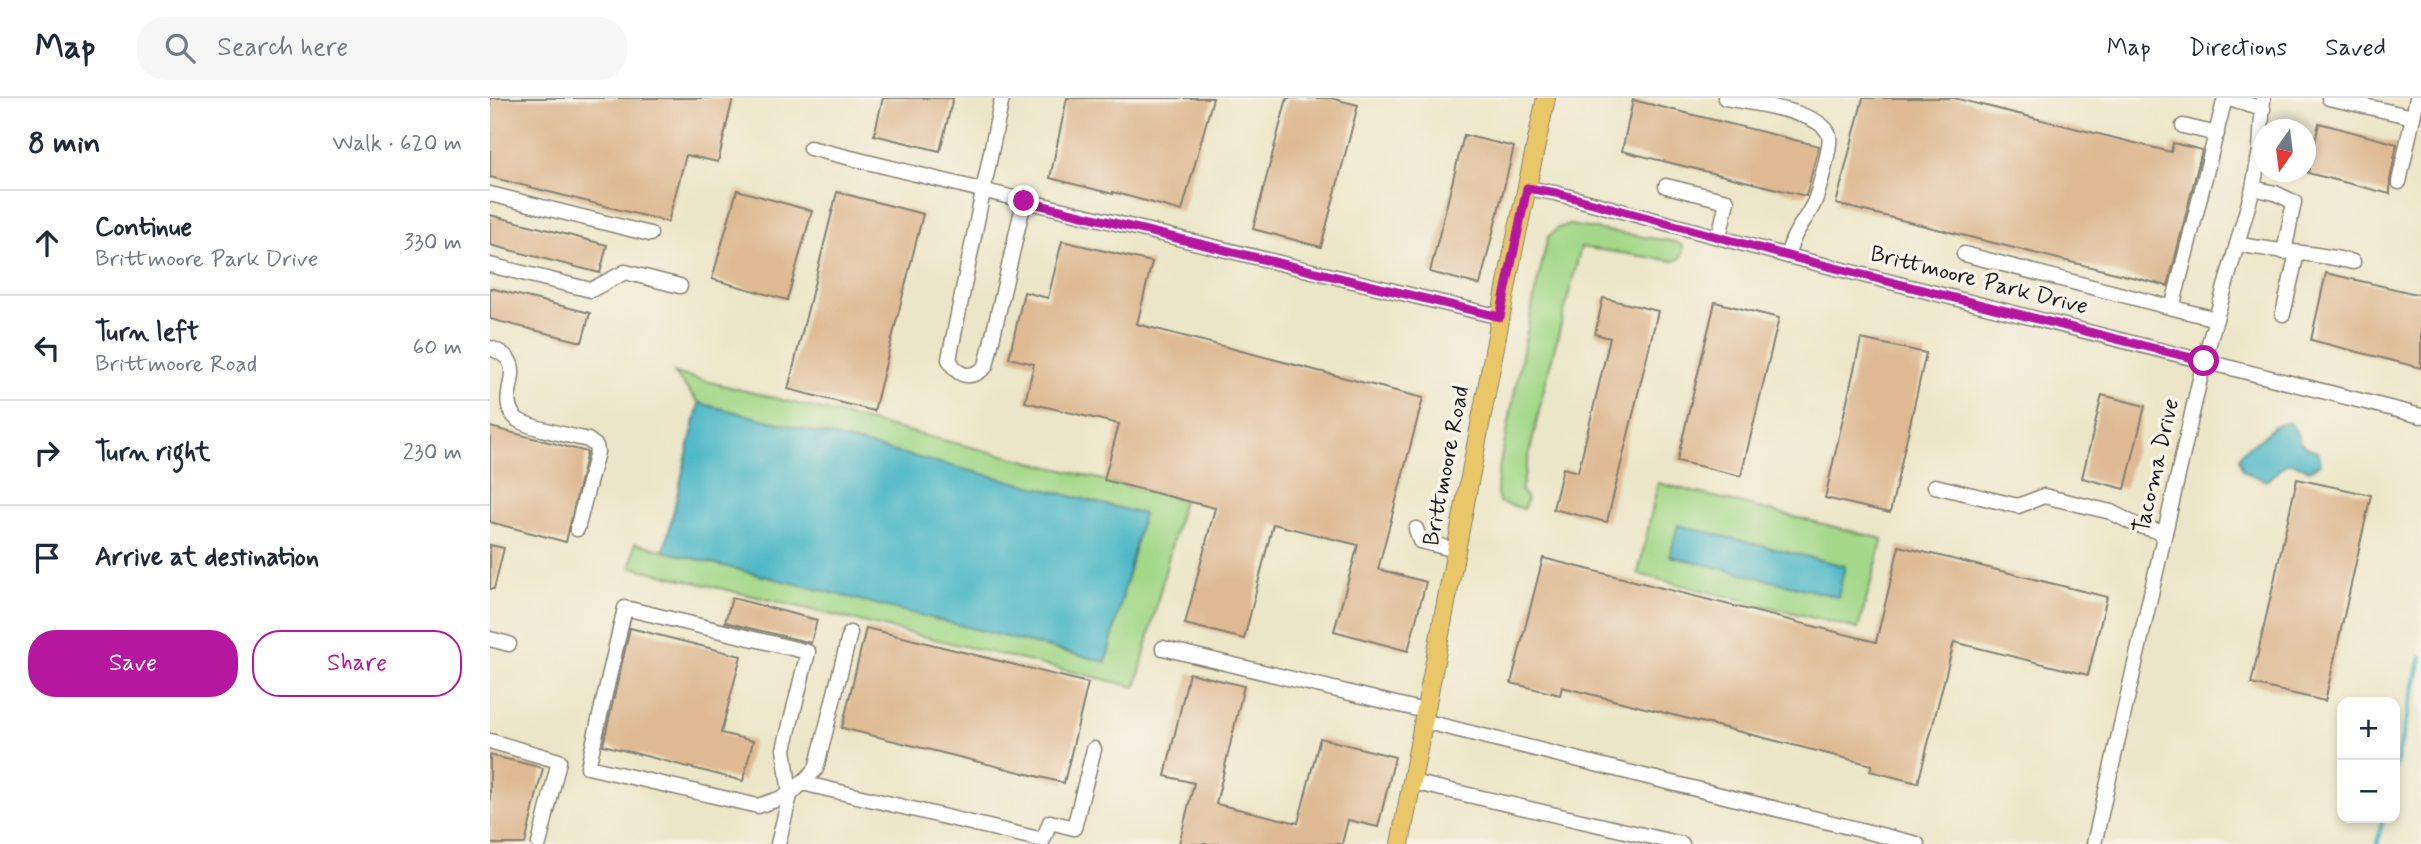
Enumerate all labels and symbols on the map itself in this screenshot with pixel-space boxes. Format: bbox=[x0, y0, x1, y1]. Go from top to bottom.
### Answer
north arrow bbox=[2253, 119, 2316, 182]
route end bbox=[1008, 185, 1039, 216]
street label: Brittmoore Park Drive bbox=[1867, 239, 2091, 323]
route start bbox=[2188, 345, 2219, 376]
street label: Brittmoore Road bbox=[1417, 383, 1477, 549]
street label: Tacoma Drive bbox=[2127, 396, 2187, 536]

